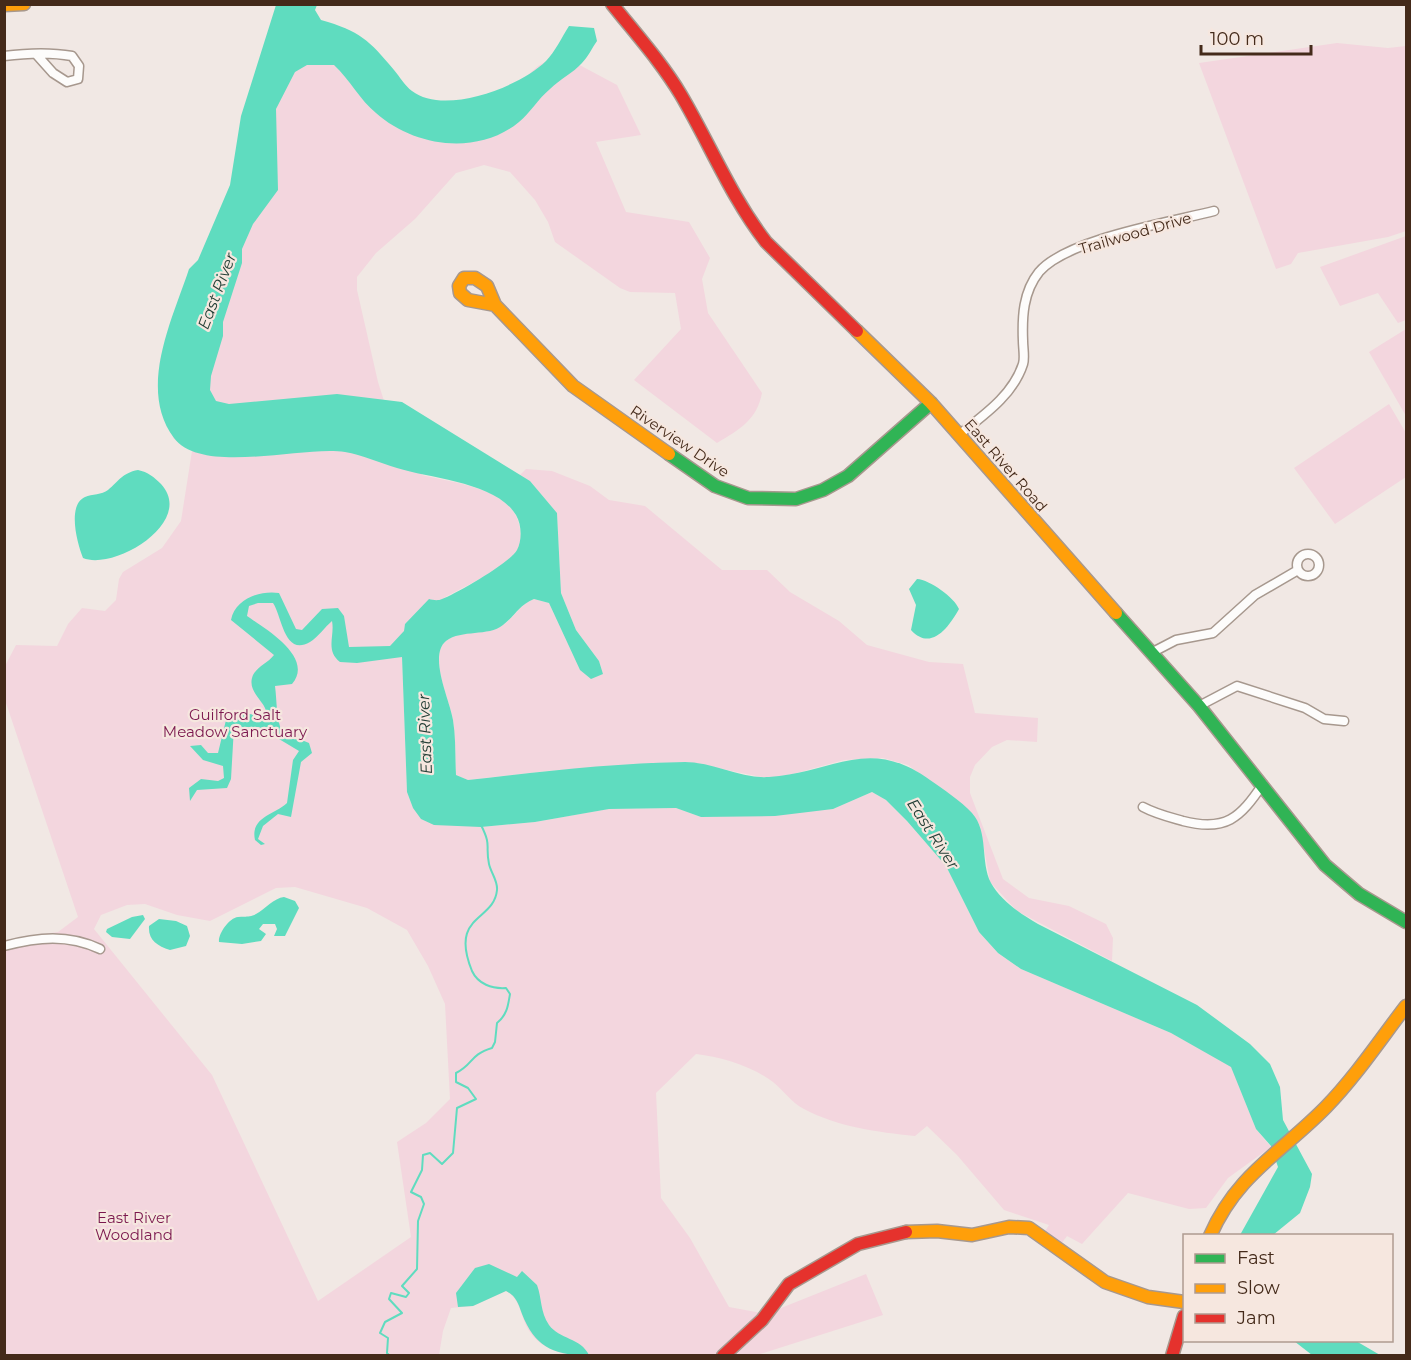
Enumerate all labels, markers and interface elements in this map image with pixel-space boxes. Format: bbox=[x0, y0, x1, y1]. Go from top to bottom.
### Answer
scale bar bbox=[1201, 18, 1310, 56]
text: 100 m bbox=[1210, 28, 1264, 50]
street label: Trailwood Drive bbox=[1077, 208, 1193, 258]
water label: East River bbox=[194, 250, 240, 332]
street label: Riverview Drive bbox=[627, 401, 733, 481]
street label: East River Road bbox=[960, 415, 1052, 515]
water label: East River bbox=[414, 693, 436, 774]
park label: Guilford Salt Meadow Sanctuary bbox=[163, 705, 308, 741]
water label: East River bbox=[903, 795, 963, 873]
park label: East River Woodland bbox=[95, 1208, 173, 1244]
legend bbox=[1183, 1234, 1393, 1342]
text: Fast bbox=[1237, 1247, 1275, 1269]
text: Slow bbox=[1237, 1277, 1280, 1299]
text: Jam bbox=[1236, 1307, 1276, 1329]

